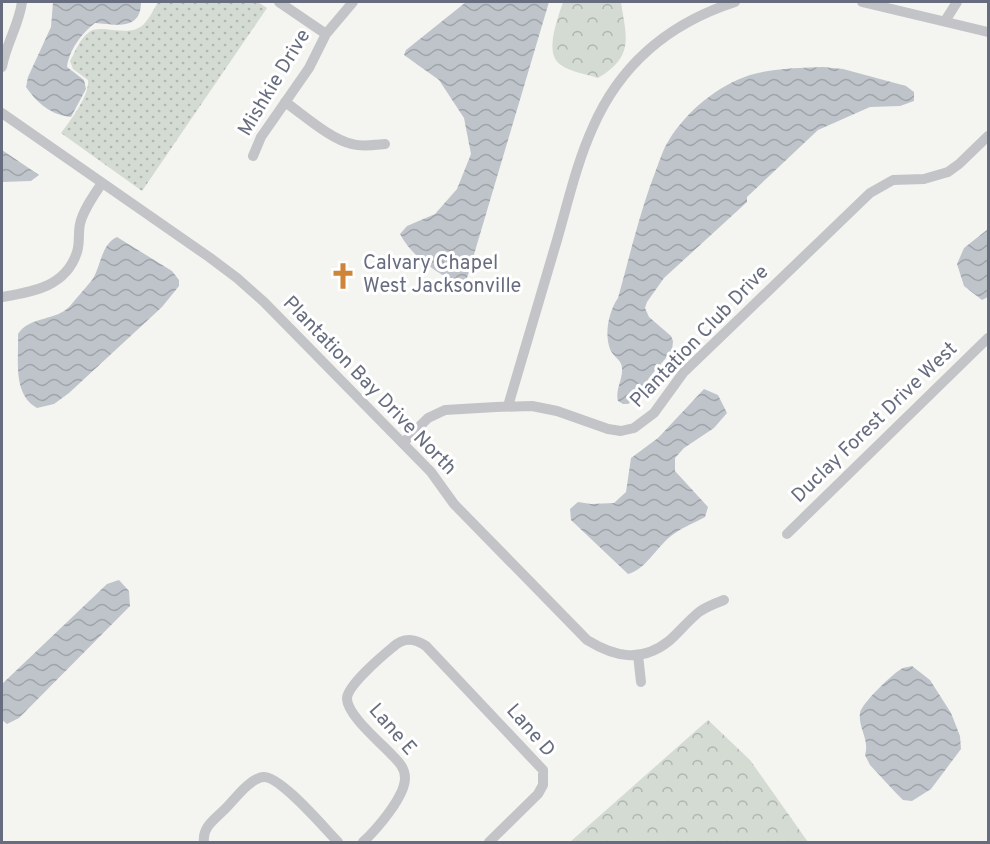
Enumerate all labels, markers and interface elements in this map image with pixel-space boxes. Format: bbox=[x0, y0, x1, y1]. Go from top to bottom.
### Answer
street label: Mishkie Drive bbox=[233, 25, 317, 141]
place label: Calvary Chapel West Jacksonville bbox=[363, 251, 521, 300]
street label: Plantation Club Drive bbox=[625, 260, 775, 414]
church icon: Calvary Chapel West Jacksonville bbox=[328, 261, 358, 291]
street label: Plantation Bay Drive North bbox=[277, 291, 461, 481]
street label: Duclay Forest Drive West bbox=[786, 337, 964, 509]
street label: Lane E bbox=[362, 698, 422, 762]
street label: Lane D bbox=[500, 699, 560, 763]

